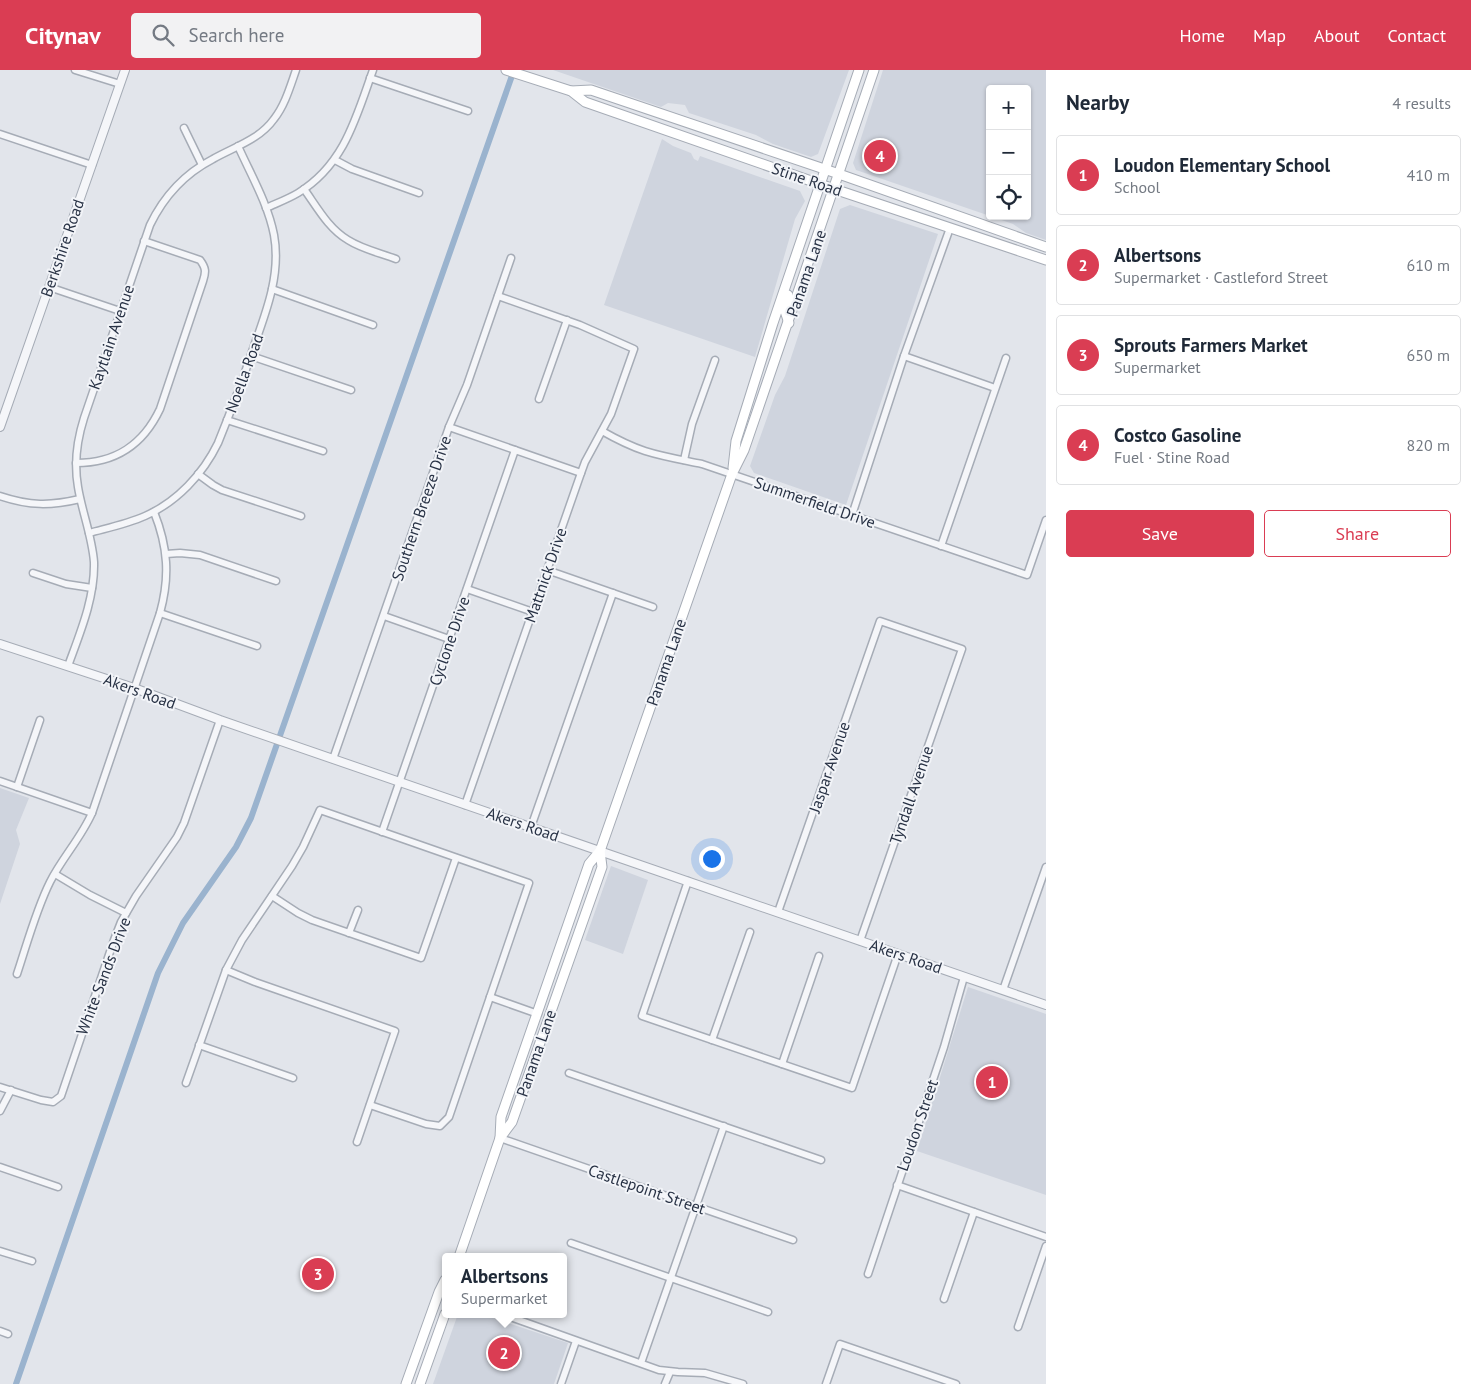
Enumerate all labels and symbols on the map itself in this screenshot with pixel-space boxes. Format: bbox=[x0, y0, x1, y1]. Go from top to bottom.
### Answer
pin: 4 bbox=[864, 137, 896, 175]
street label: Stine Road bbox=[769, 158, 845, 200]
street label: Berkshire Road bbox=[36, 196, 88, 300]
street label: Panama Lane bbox=[782, 227, 830, 319]
street label: Kaytlain Avenue bbox=[84, 282, 138, 392]
street label: Noella Road bbox=[220, 331, 268, 415]
street label: Southern Breeze Drive bbox=[387, 433, 455, 583]
street label: Summerfield Drive bbox=[752, 472, 878, 532]
street label: Mattnick Drive bbox=[519, 525, 571, 625]
street label: Cyclone Drive bbox=[424, 594, 474, 688]
street label: Panama Lane bbox=[642, 616, 690, 708]
street label: Akers Road bbox=[101, 669, 179, 713]
street label: Jaspar Avenue bbox=[804, 719, 854, 816]
street label: Tyndall Avenue bbox=[885, 743, 937, 847]
street label: Akers Road bbox=[484, 802, 562, 846]
your location bbox=[699, 846, 725, 872]
street label: White Sands Drive bbox=[71, 914, 135, 1038]
street label: Akers Road bbox=[867, 934, 945, 978]
street label: Panama Lane bbox=[512, 1007, 560, 1099]
pin: 1 bbox=[976, 1063, 1008, 1101]
street label: Loudon Street bbox=[892, 1076, 942, 1173]
street label: Castlepoint Street bbox=[586, 1160, 709, 1219]
pin: 3 bbox=[302, 1255, 334, 1293]
pin: 2 bbox=[488, 1334, 520, 1372]

